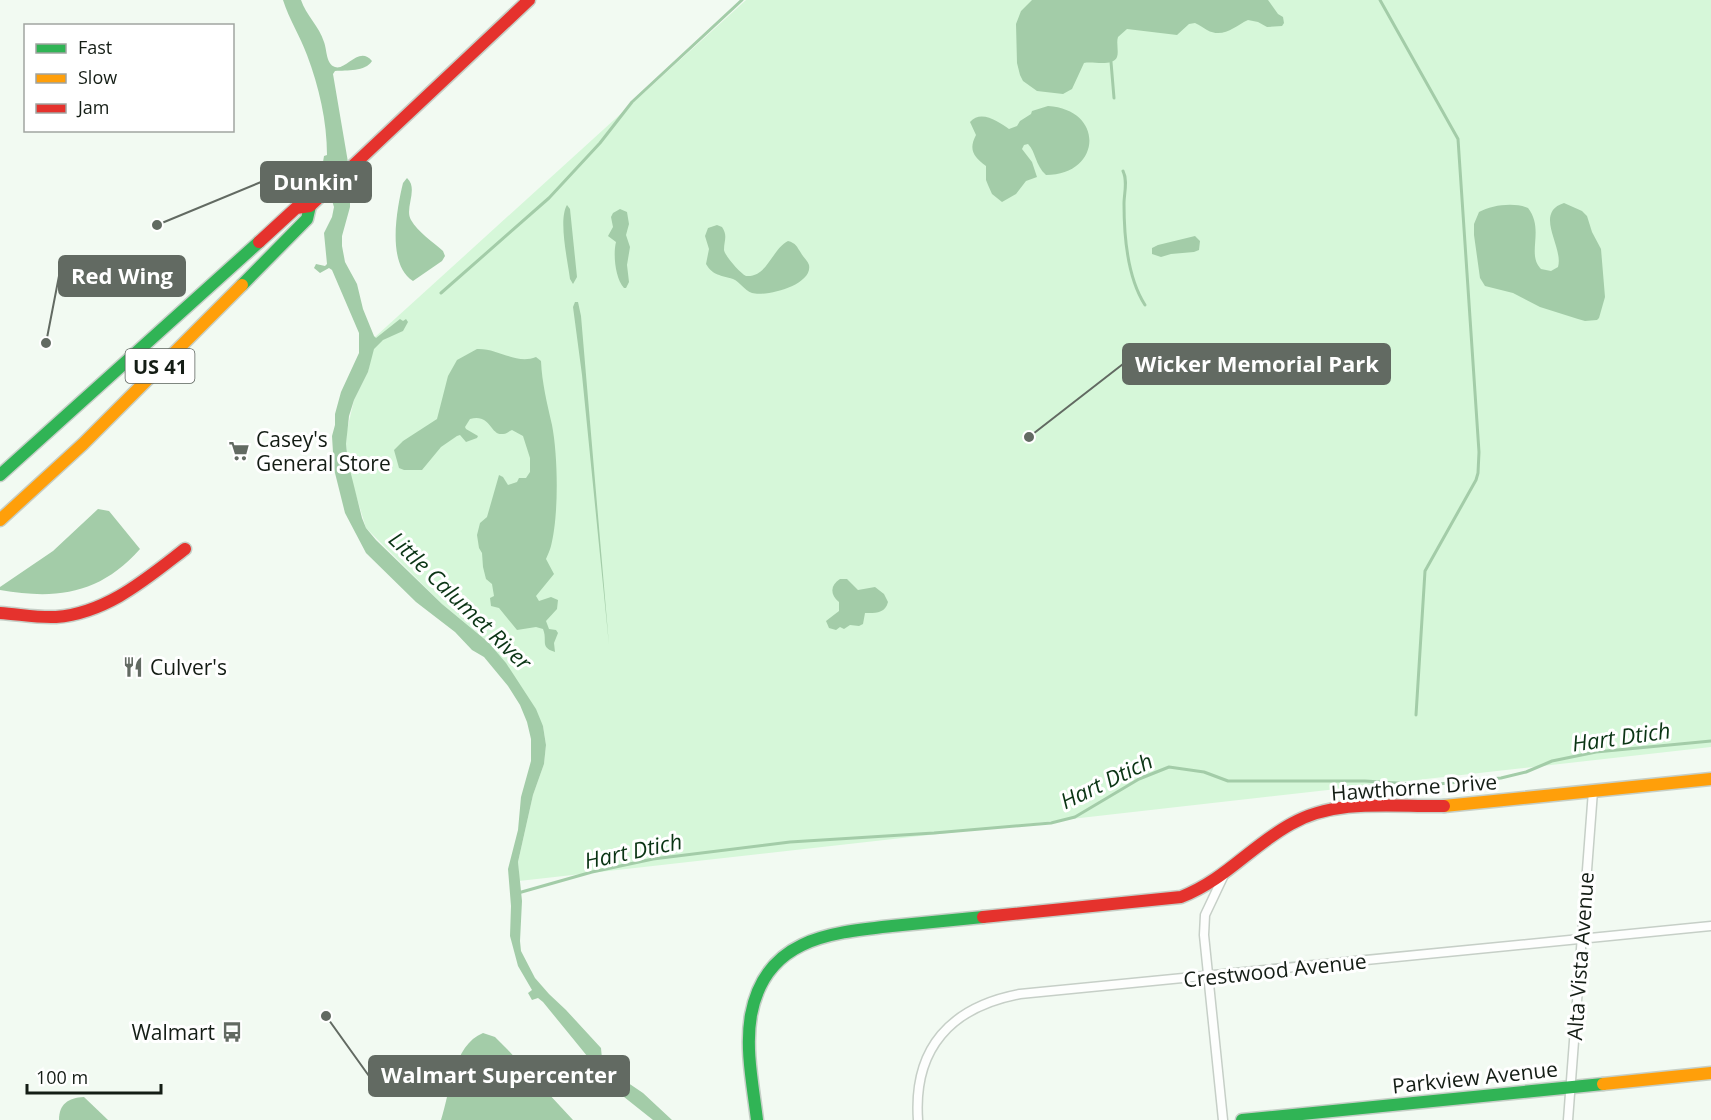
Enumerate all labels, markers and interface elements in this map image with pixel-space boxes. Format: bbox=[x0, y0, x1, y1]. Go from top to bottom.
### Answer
legend bbox=[24, 24, 234, 132]
text: Fast bbox=[78, 35, 112, 59]
text: Slow bbox=[78, 65, 117, 89]
text: Jam bbox=[76, 95, 110, 119]
callout: Dunkin' bbox=[261, 162, 371, 202]
text: Dunkin' bbox=[273, 166, 359, 196]
callout: Red Wing bbox=[59, 256, 185, 296]
text: Red Wing bbox=[71, 260, 174, 290]
callout: Wicker Memorial Park bbox=[1123, 344, 1390, 384]
text: Wicker Memorial Park bbox=[1135, 348, 1379, 378]
road number: US 41 bbox=[126, 349, 195, 383]
place label: Casey's General Store bbox=[256, 425, 391, 477]
supermarket icon: Casey's General Store bbox=[227, 439, 251, 463]
water label: Little Calumet River bbox=[383, 524, 540, 677]
place label: Culver's bbox=[150, 653, 227, 681]
restaurant icon: Culver's bbox=[121, 655, 145, 679]
water label: Hart Dtich bbox=[1570, 714, 1672, 758]
water label: Hart Dtich bbox=[1055, 745, 1157, 815]
street label: Hawthorne Drive bbox=[1330, 767, 1498, 807]
water label: Hart Dtich bbox=[581, 825, 685, 875]
street label: Alta Vista Avenue bbox=[1560, 871, 1600, 1041]
street label: Crestwood Avenue bbox=[1182, 946, 1368, 994]
place label: Walmart bbox=[131, 1018, 215, 1046]
bus stop icon: Walmart bbox=[220, 1020, 244, 1044]
street label: Parkview Avenue bbox=[1391, 1054, 1559, 1100]
callout: Walmart Supercenter bbox=[369, 1056, 629, 1096]
scale bar bbox=[27, 1057, 160, 1095]
text: Walmart Supercenter bbox=[381, 1059, 617, 1089]
text: 100 m bbox=[36, 1065, 88, 1089]

